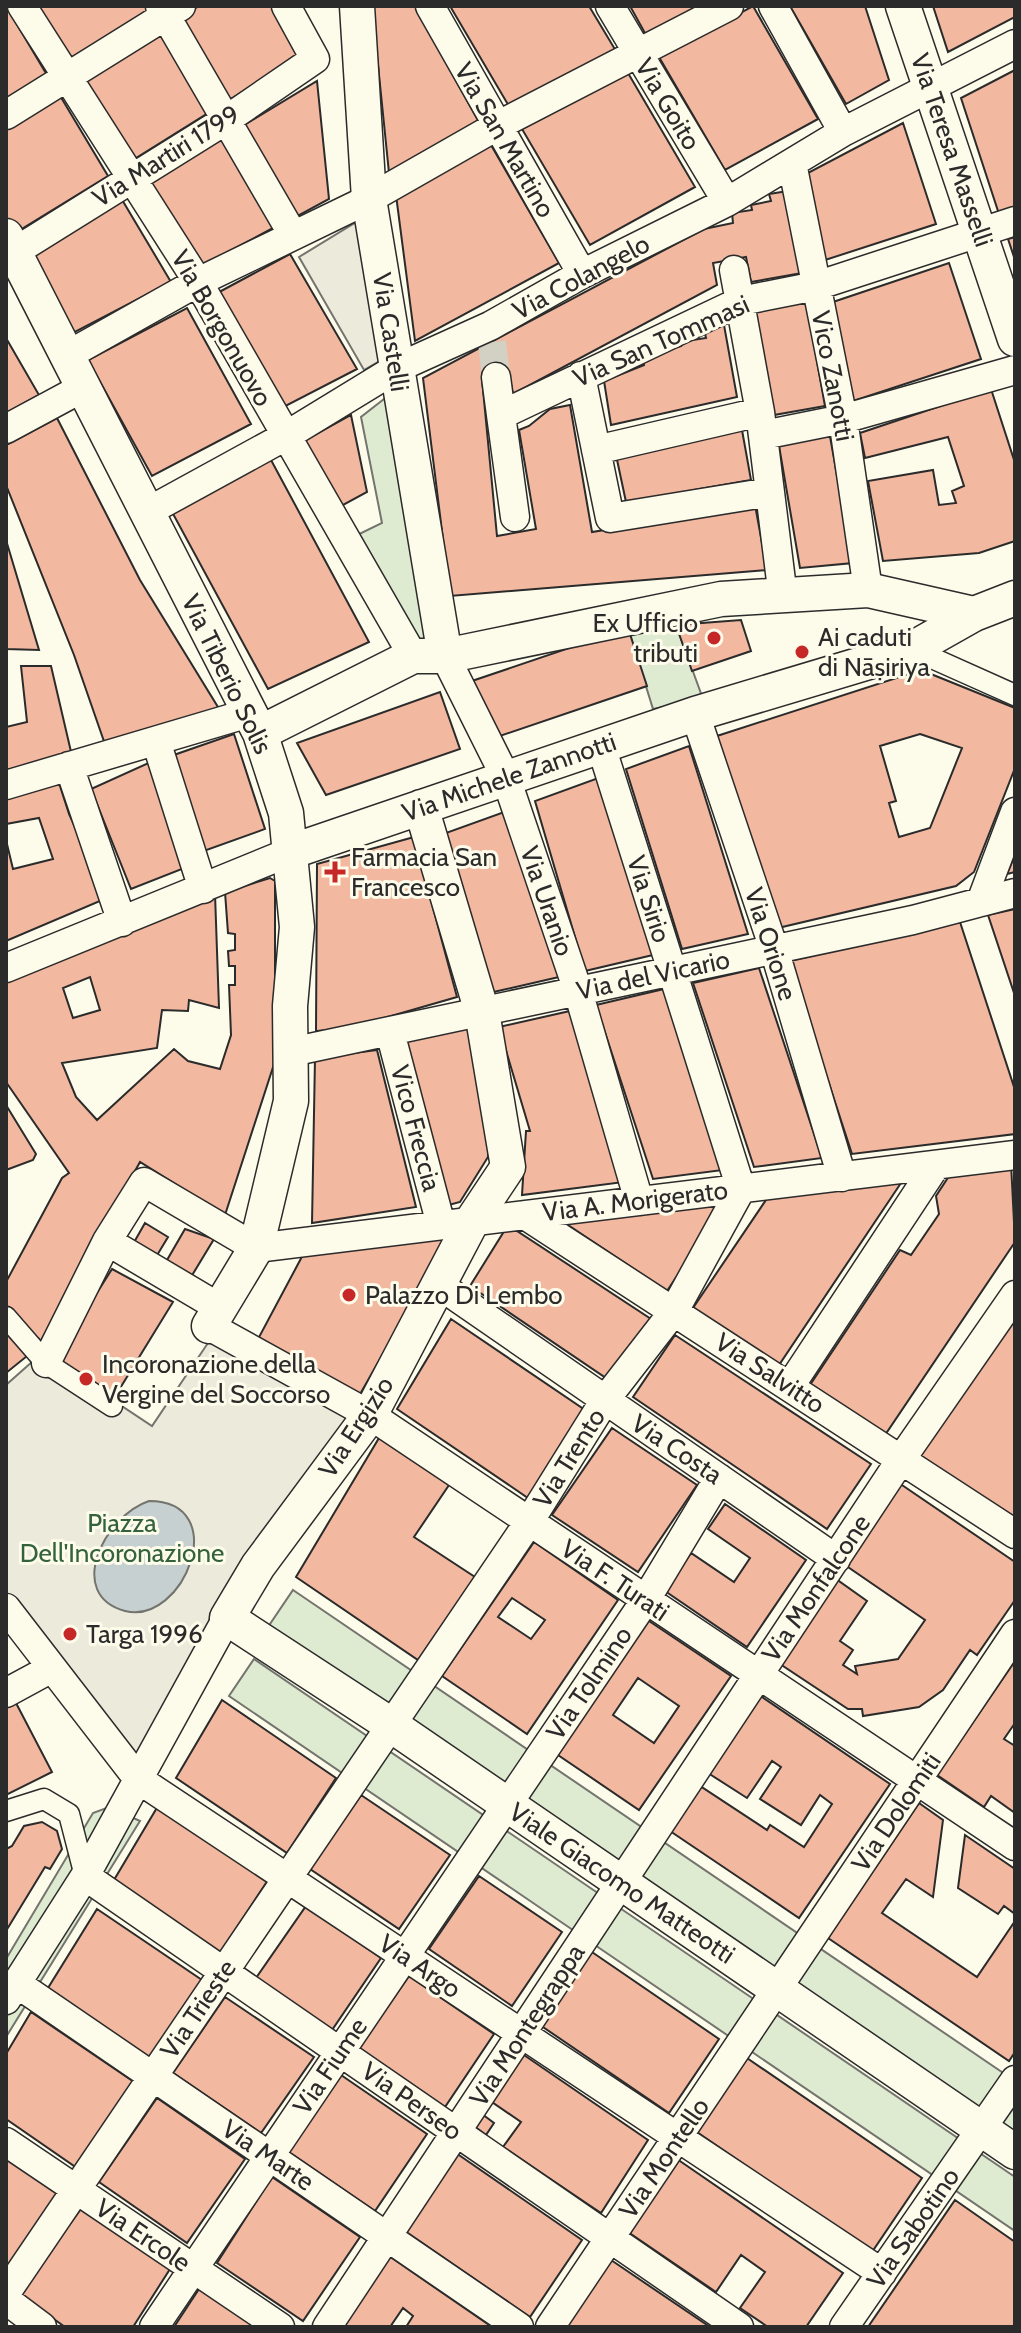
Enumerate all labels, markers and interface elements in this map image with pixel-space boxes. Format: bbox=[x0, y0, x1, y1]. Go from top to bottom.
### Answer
street label: Via Teresa Masselli bbox=[904, 49, 1000, 251]
street label: Via Goito bbox=[628, 52, 708, 156]
street label: Via San Martino bbox=[448, 57, 562, 223]
street label: Via Martiri 1799 bbox=[87, 98, 245, 214]
street label: Via Colangelo bbox=[507, 228, 655, 326]
street label: Via Borgonuovo bbox=[164, 244, 280, 412]
street label: Via Castelli bbox=[366, 270, 416, 394]
street label: Via San Tommasi bbox=[568, 288, 754, 394]
street label: Vico Zanotti bbox=[805, 308, 861, 444]
street label: Via Tiberio Solis bbox=[175, 589, 280, 759]
place label: Ex Ufficio tributi bbox=[592, 607, 698, 669]
place label: Ai caduti di Nāṣiriya bbox=[818, 621, 931, 683]
marker: Ex Ufficio tributi bbox=[705, 629, 723, 647]
marker: Ai caduti di Nāṣiriya bbox=[793, 643, 811, 661]
street label: Via Michele Zannotti bbox=[398, 725, 620, 829]
place label: Farmacia San Francesco bbox=[351, 841, 497, 903]
street label: Via Uranio bbox=[513, 842, 581, 960]
street label: Via Sirio bbox=[620, 852, 678, 946]
marker: Farmacia San Francesco bbox=[326, 863, 344, 881]
street label: Via Orione bbox=[738, 884, 804, 1004]
street label: Via del Vicario bbox=[574, 943, 732, 1007]
street label: Vico Freccia bbox=[384, 1061, 448, 1195]
street label: Via A. Morigerato bbox=[541, 1174, 729, 1228]
place label: Palazzo Di Lembo bbox=[365, 1279, 563, 1311]
marker: Palazzo Di Lembo bbox=[340, 1286, 358, 1304]
street label: Via Salvitto bbox=[709, 1326, 831, 1420]
place label: Incoronazione della Vergine del Soccorso bbox=[102, 1348, 330, 1410]
marker: Incoronazione della Vergine del Soccorso bbox=[77, 1370, 95, 1388]
street label: Via Ergizio bbox=[312, 1370, 400, 1484]
street label: Via Trento bbox=[526, 1403, 612, 1513]
street label: Via Costa bbox=[625, 1407, 729, 1491]
park label: Piazza Dell'Incoronazione bbox=[20, 1507, 224, 1569]
street label: Via Monfalcone bbox=[755, 1508, 877, 1668]
street label: Via F. Turati bbox=[555, 1532, 675, 1628]
place label: Targa 1996 bbox=[86, 1618, 203, 1650]
street label: Via Tolmino bbox=[539, 1620, 639, 1746]
marker: Targa 1996 bbox=[61, 1625, 79, 1643]
street label: Via Dolomiti bbox=[844, 1746, 948, 1878]
street label: Viale Giacomo Matteotti bbox=[503, 1796, 741, 1970]
street label: Via Argo bbox=[373, 1927, 467, 2005]
street label: Via Montegrappa bbox=[463, 1937, 592, 2112]
street label: Via Trieste bbox=[153, 1954, 243, 2064]
street label: Via Fiume bbox=[286, 2012, 374, 2120]
street label: Via Perseo bbox=[356, 2055, 468, 2147]
street label: Via Montello bbox=[612, 2092, 716, 2224]
street label: Via Marte bbox=[216, 2113, 320, 2197]
street label: Via Sabotino bbox=[860, 2161, 966, 2295]
street label: Via Ercole bbox=[89, 2191, 197, 2279]

